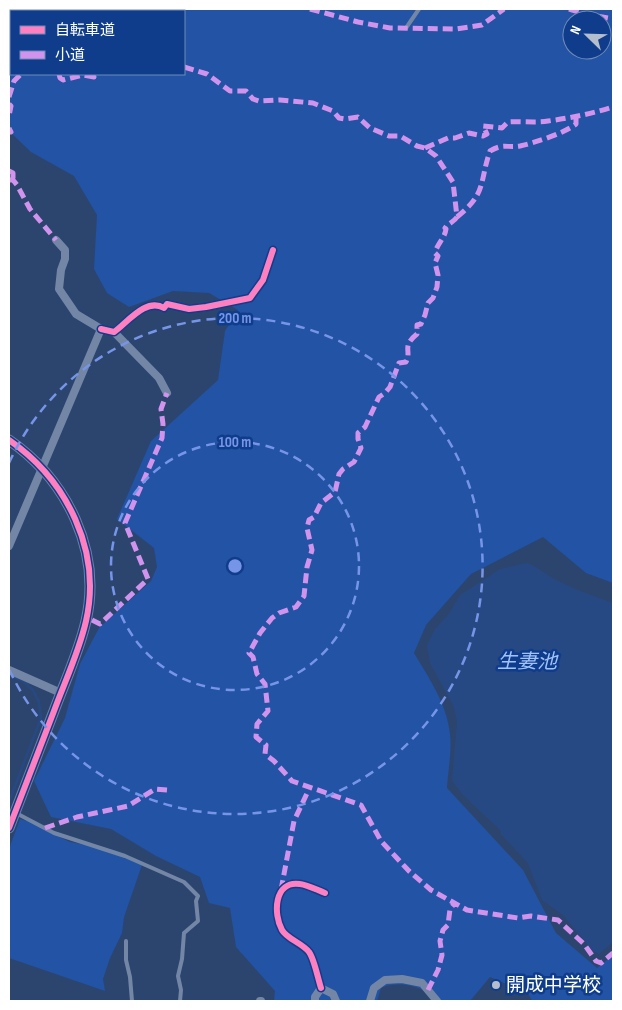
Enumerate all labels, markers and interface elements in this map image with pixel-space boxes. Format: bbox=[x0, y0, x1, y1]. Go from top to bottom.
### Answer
legend bbox=[10, 10, 185, 75]
north arrow bbox=[562, 10, 612, 60]
text: 自転車道 bbox=[55, 21, 115, 40]
text: N bbox=[566, 23, 585, 37]
text: 小道 bbox=[55, 46, 85, 65]
text: 200 m bbox=[218, 309, 252, 328]
text: 100 m bbox=[219, 433, 251, 452]
centre of rings bbox=[226, 557, 244, 575]
water label: 生妻池 bbox=[497, 650, 559, 674]
place label: 開成中学校 bbox=[506, 974, 601, 997]
marker: 開成中学校 bbox=[490, 979, 502, 991]

